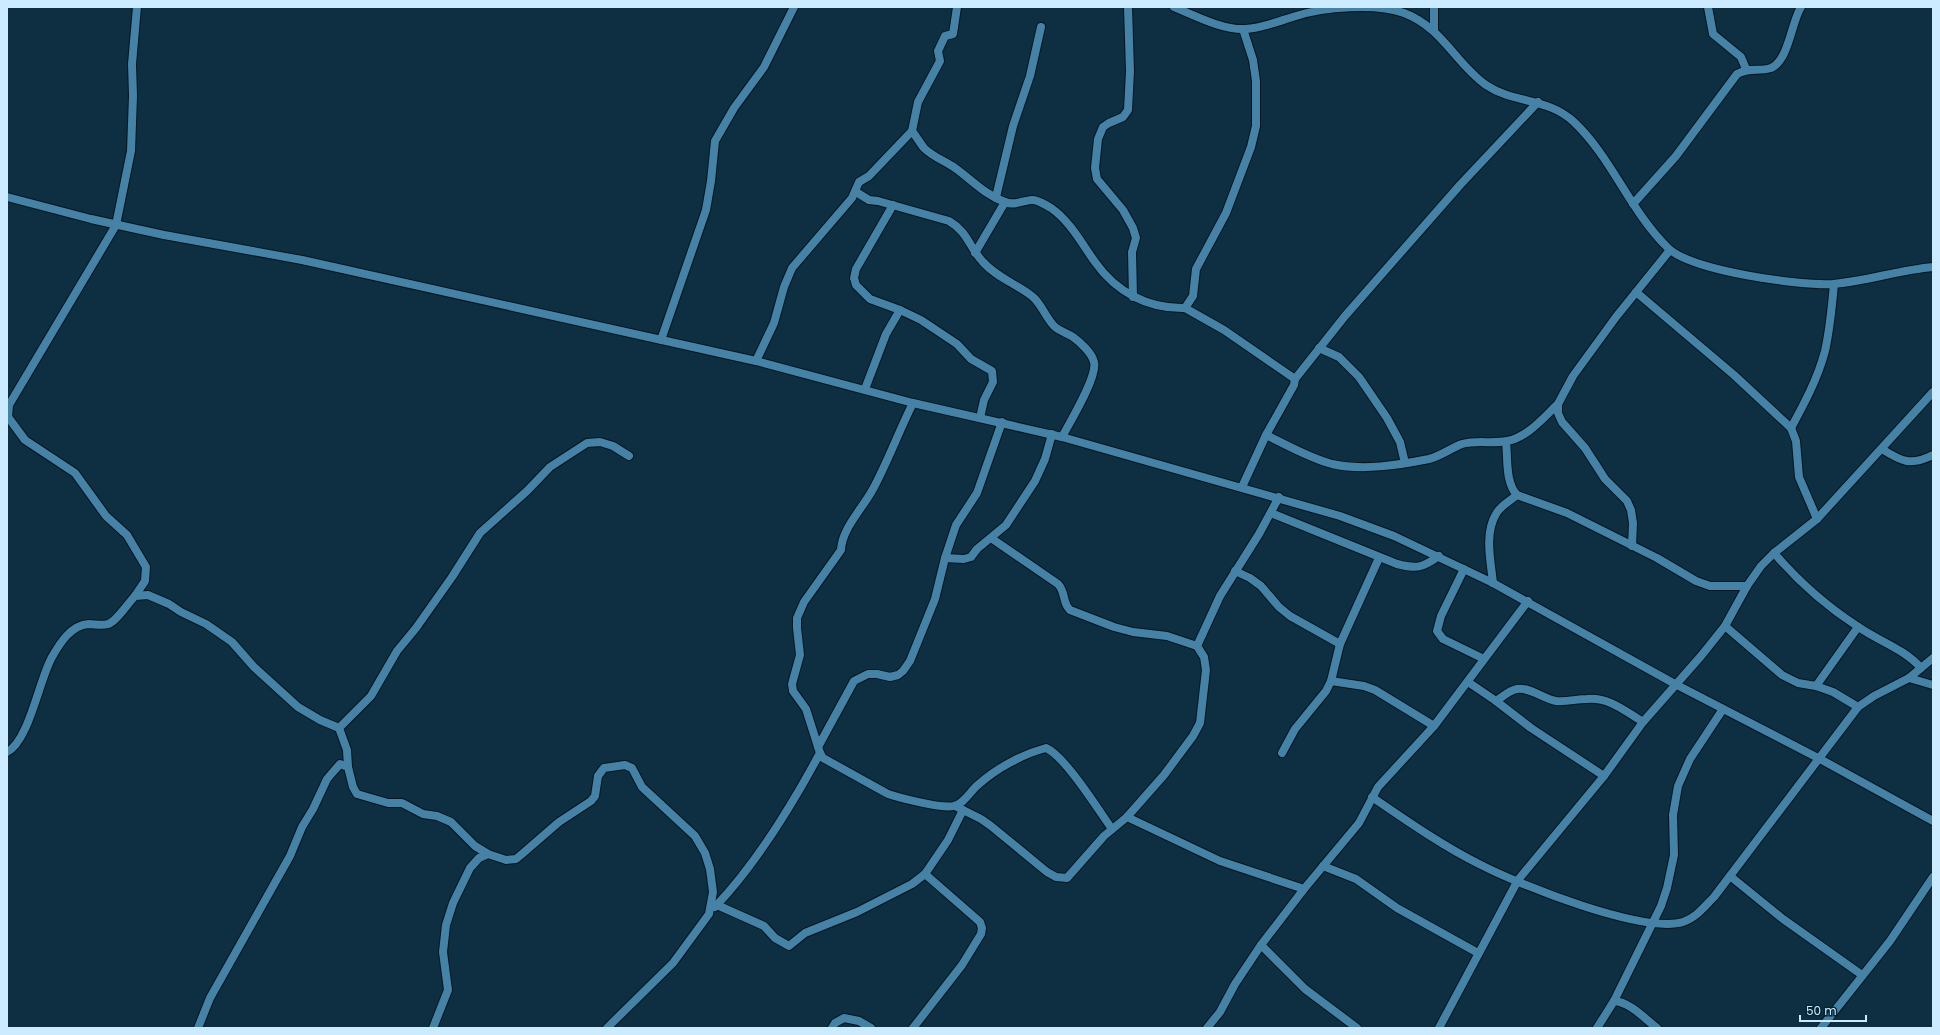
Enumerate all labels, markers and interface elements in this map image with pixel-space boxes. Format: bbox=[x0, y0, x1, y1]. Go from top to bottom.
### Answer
scale bar bbox=[1800, 997, 1866, 1023]
text: 50 m bbox=[1806, 1002, 1837, 1019]

